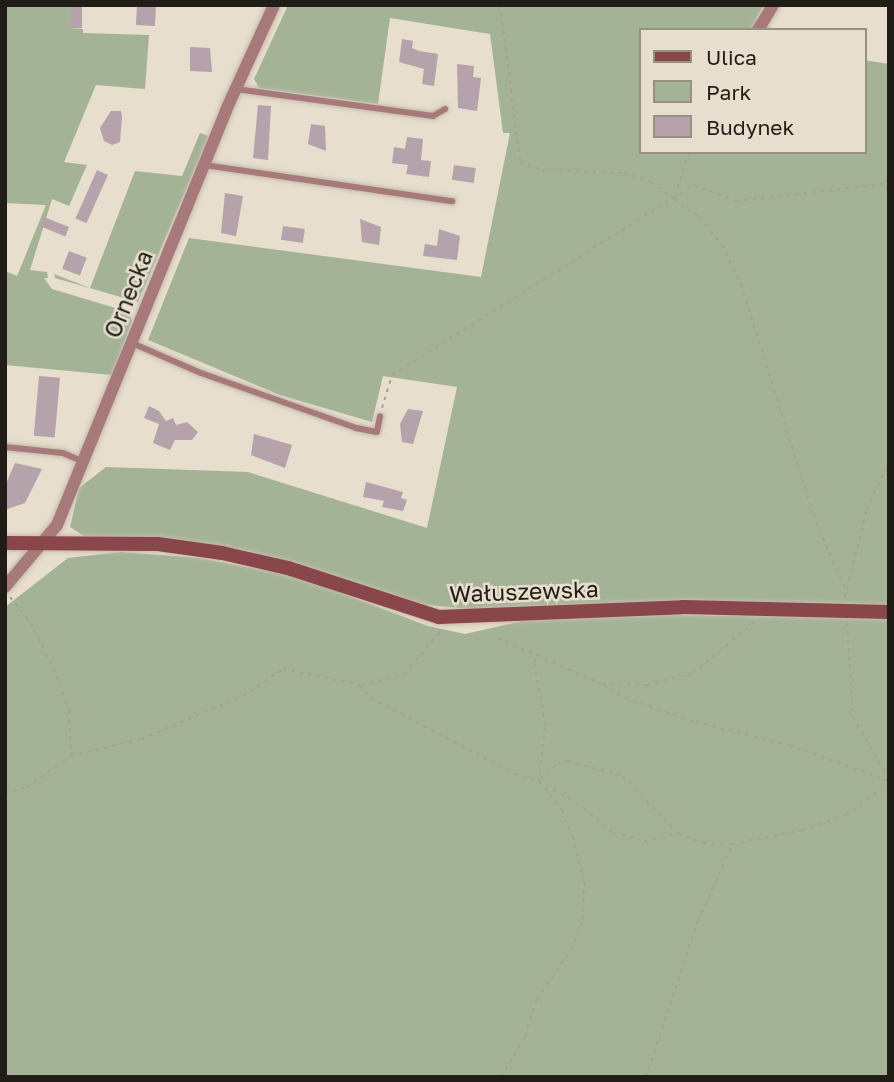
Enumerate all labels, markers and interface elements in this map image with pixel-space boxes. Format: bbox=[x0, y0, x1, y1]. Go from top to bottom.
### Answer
legend bbox=[638, 28, 866, 154]
text: Ulica bbox=[706, 44, 757, 70]
text: Park bbox=[706, 79, 751, 105]
text: Budynek bbox=[706, 114, 794, 140]
street label: Ornecka bbox=[98, 246, 158, 342]
street label: Wałuszewska bbox=[449, 575, 599, 607]

